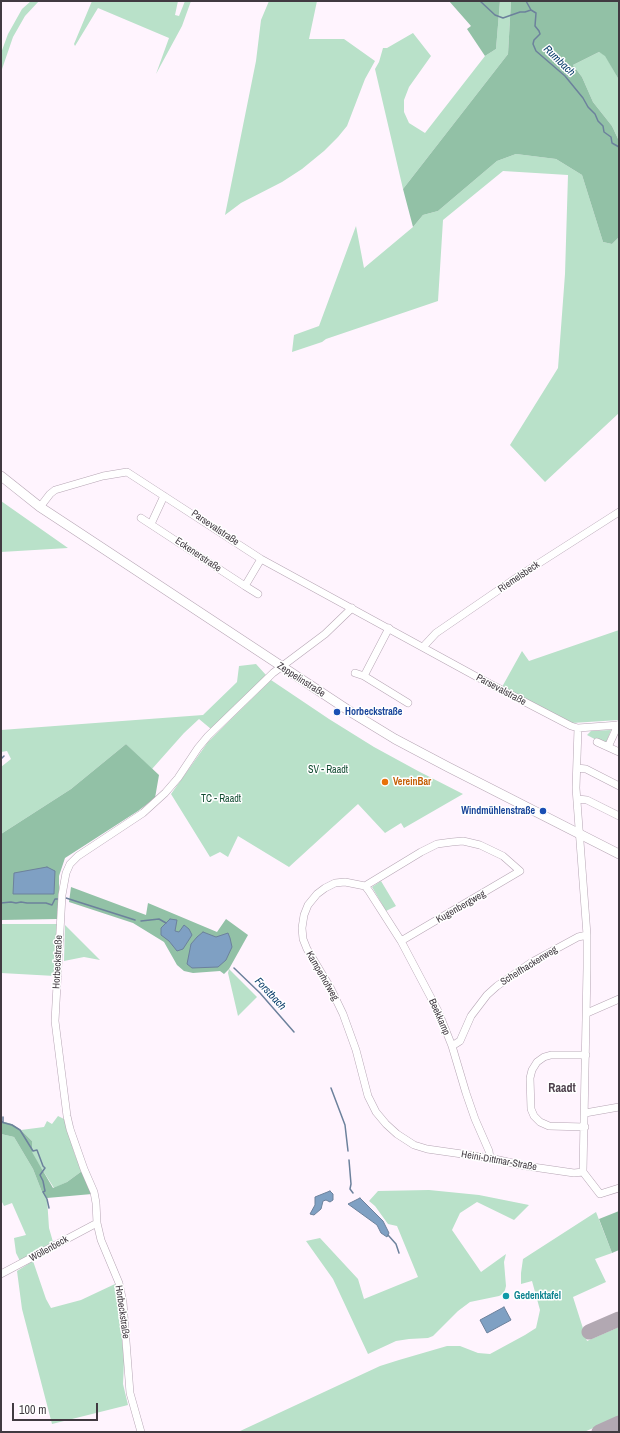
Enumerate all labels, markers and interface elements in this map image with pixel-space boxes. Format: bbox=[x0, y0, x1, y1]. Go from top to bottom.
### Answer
water label: Rumbach bbox=[541, 43, 577, 79]
street label: Parsevalstraße bbox=[189, 508, 241, 548]
street label: Eckenerstraße bbox=[173, 535, 223, 575]
street label: Riemelsbeck bbox=[496, 559, 542, 595]
street label: Zeppelinstraße bbox=[275, 660, 327, 700]
street label: Parsevalstraße bbox=[474, 672, 528, 708]
place label: Horbeckstraße bbox=[345, 706, 402, 718]
marker: Horbeckstraße bbox=[332, 707, 342, 717]
park label: SV - Raadt bbox=[308, 764, 348, 776]
place label: VereinBar bbox=[393, 776, 431, 788]
marker: VereinBar bbox=[380, 777, 390, 787]
park label: TC - Raadt bbox=[201, 793, 241, 805]
place label: Windmühlenstraße bbox=[461, 805, 535, 817]
marker: Windmühlenstraße bbox=[538, 806, 548, 816]
street label: Kugenbergweg bbox=[434, 888, 488, 926]
street label: Horbeckstraße bbox=[51, 935, 65, 989]
street label: Scheifhackenweg bbox=[498, 944, 560, 988]
street label: Kamperhofweg bbox=[303, 949, 341, 1003]
water label: Forstbach bbox=[252, 975, 288, 1013]
street label: Beekkamp bbox=[426, 997, 452, 1037]
district label: Raadt bbox=[548, 1082, 576, 1096]
street label: Heini-Dittmar-Straße bbox=[460, 1148, 538, 1174]
street label: Wöllenbeck bbox=[28, 1234, 70, 1264]
street label: Horbeckstraße bbox=[112, 1285, 132, 1339]
place label: Gedenktafel bbox=[514, 1290, 561, 1302]
marker: Gedenktafel bbox=[501, 1291, 511, 1301]
scale bar bbox=[14, 1395, 100, 1421]
text: 100 m bbox=[19, 1402, 46, 1418]

